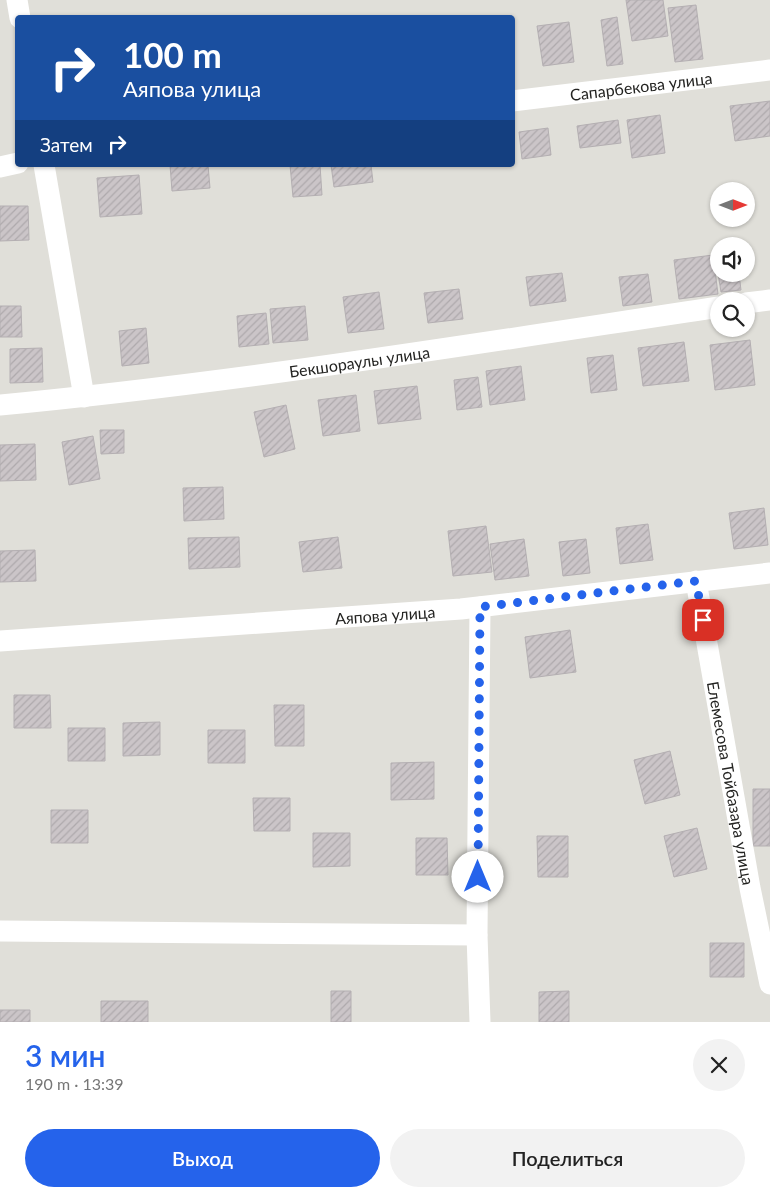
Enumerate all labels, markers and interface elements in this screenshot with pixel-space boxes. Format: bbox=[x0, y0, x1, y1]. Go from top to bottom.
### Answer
text: 100 m bbox=[123, 33, 222, 75]
icon: right bbox=[40, 35, 105, 100]
street label: Сапарбекова улица bbox=[569, 68, 713, 103]
text: Аяпова улица bbox=[123, 75, 261, 102]
icon: right bbox=[103, 130, 131, 158]
text: Затем bbox=[40, 133, 93, 156]
north arrow bbox=[710, 182, 755, 228]
map controls bbox=[710, 182, 755, 337]
button: sound bbox=[710, 237, 755, 282]
button: search bbox=[710, 292, 755, 337]
street label: Бекшораулы улица bbox=[288, 341, 431, 380]
pin bbox=[682, 599, 724, 641]
street label: Аяпова улица bbox=[334, 601, 436, 627]
icon: arrive bbox=[689, 606, 717, 634]
street label: Елемесова Тойбазара улица bbox=[704, 680, 759, 886]
position arrow bbox=[451, 850, 503, 902]
text: 3 мин bbox=[25, 1037, 106, 1073]
button: close bbox=[693, 1039, 745, 1091]
text: 190 m · 13:39 bbox=[25, 1074, 124, 1093]
button: Выход bbox=[25, 1129, 380, 1187]
button: Поделиться bbox=[390, 1129, 745, 1187]

